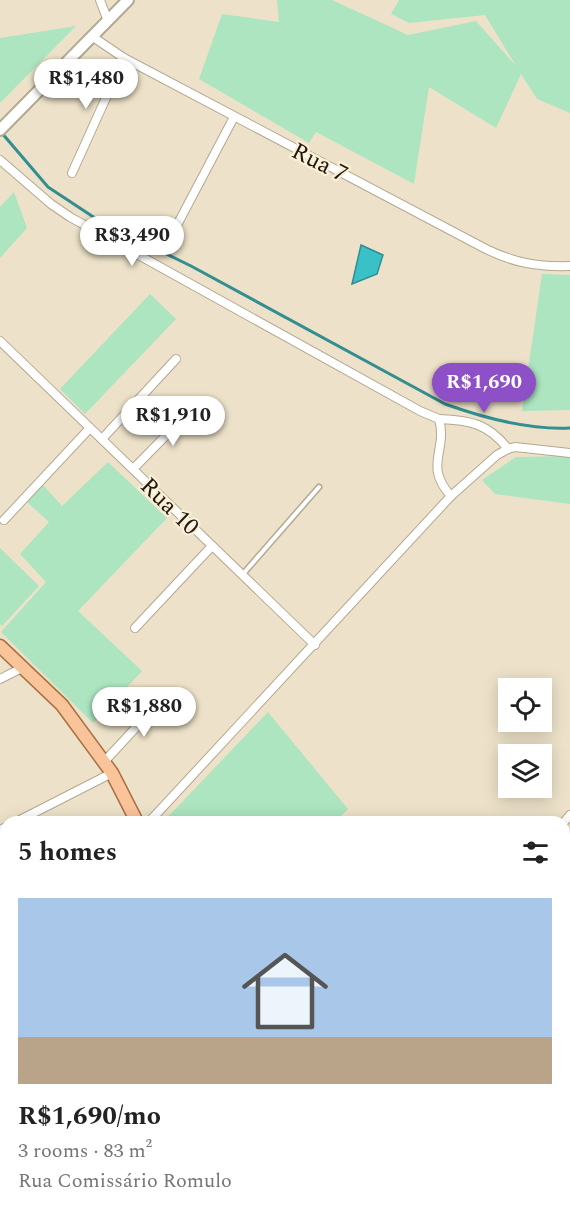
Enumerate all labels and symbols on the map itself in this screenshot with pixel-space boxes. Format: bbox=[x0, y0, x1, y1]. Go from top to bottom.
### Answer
pin: R$1,480 bbox=[31, 59, 141, 110]
street label: Rua 7 bbox=[285, 133, 354, 192]
pin: R$3,490 bbox=[77, 216, 187, 267]
pin: R$1,690 bbox=[429, 363, 539, 414]
pin: R$1,910 bbox=[118, 396, 228, 447]
street label: Rua 10 bbox=[131, 469, 207, 544]
pin: R$1,880 bbox=[89, 687, 199, 738]

